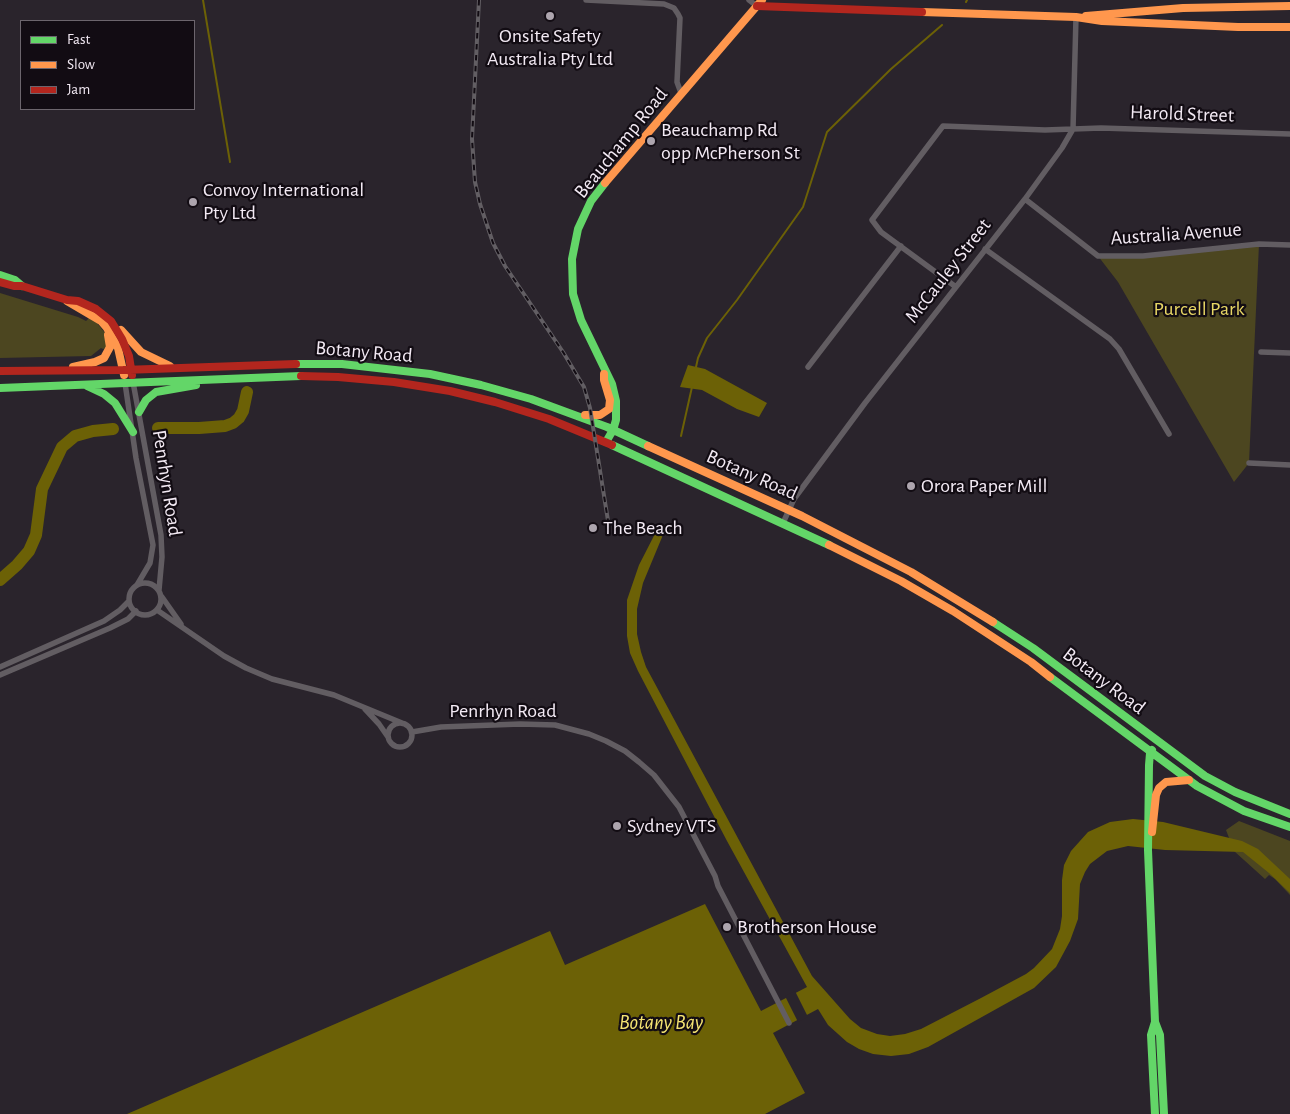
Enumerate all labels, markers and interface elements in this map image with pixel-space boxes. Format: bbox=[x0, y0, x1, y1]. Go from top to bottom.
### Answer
marker: Onsite Safety Australia Pty Ltd bbox=[544, 10, 556, 22]
legend bbox=[20, 20, 195, 110]
place label: Onsite Safety Australia Pty Ltd bbox=[487, 24, 613, 71]
text: Fast bbox=[67, 32, 90, 47]
text: Slow bbox=[67, 57, 95, 72]
text: Jam bbox=[67, 82, 90, 97]
street label: Beauchamp Road bbox=[569, 83, 673, 203]
street label: Harold Street bbox=[1129, 100, 1235, 128]
place label: Beauchamp Rd opp McPherson St bbox=[661, 118, 800, 165]
marker: Beauchamp Rd opp McPherson St bbox=[645, 135, 657, 147]
place label: Convoy International Pty Ltd bbox=[203, 178, 364, 225]
marker: Convoy International Pty Ltd bbox=[187, 196, 199, 208]
street label: McCauley Street bbox=[900, 214, 996, 328]
street label: Australia Avenue bbox=[1110, 217, 1242, 251]
park label: Purcell Park bbox=[1153, 297, 1245, 321]
street label: Botany Road bbox=[314, 336, 414, 368]
street label: Penrhyn Road bbox=[147, 428, 187, 538]
street label: Botany Road bbox=[703, 444, 801, 506]
place label: Orora Paper Mill bbox=[921, 474, 1047, 498]
marker: Orora Paper Mill bbox=[905, 480, 917, 492]
place label: The Beach bbox=[603, 516, 683, 540]
marker: The Beach bbox=[587, 522, 599, 534]
street label: Botany Road bbox=[1058, 642, 1150, 720]
street label: Penrhyn Road bbox=[449, 699, 557, 723]
place label: Sydney VTS bbox=[627, 814, 716, 838]
marker: Sydney VTS bbox=[611, 820, 623, 832]
place label: Brotherson House bbox=[737, 915, 877, 939]
marker: Brotherson House bbox=[721, 921, 733, 933]
water label: Botany Bay bbox=[619, 1010, 703, 1036]

